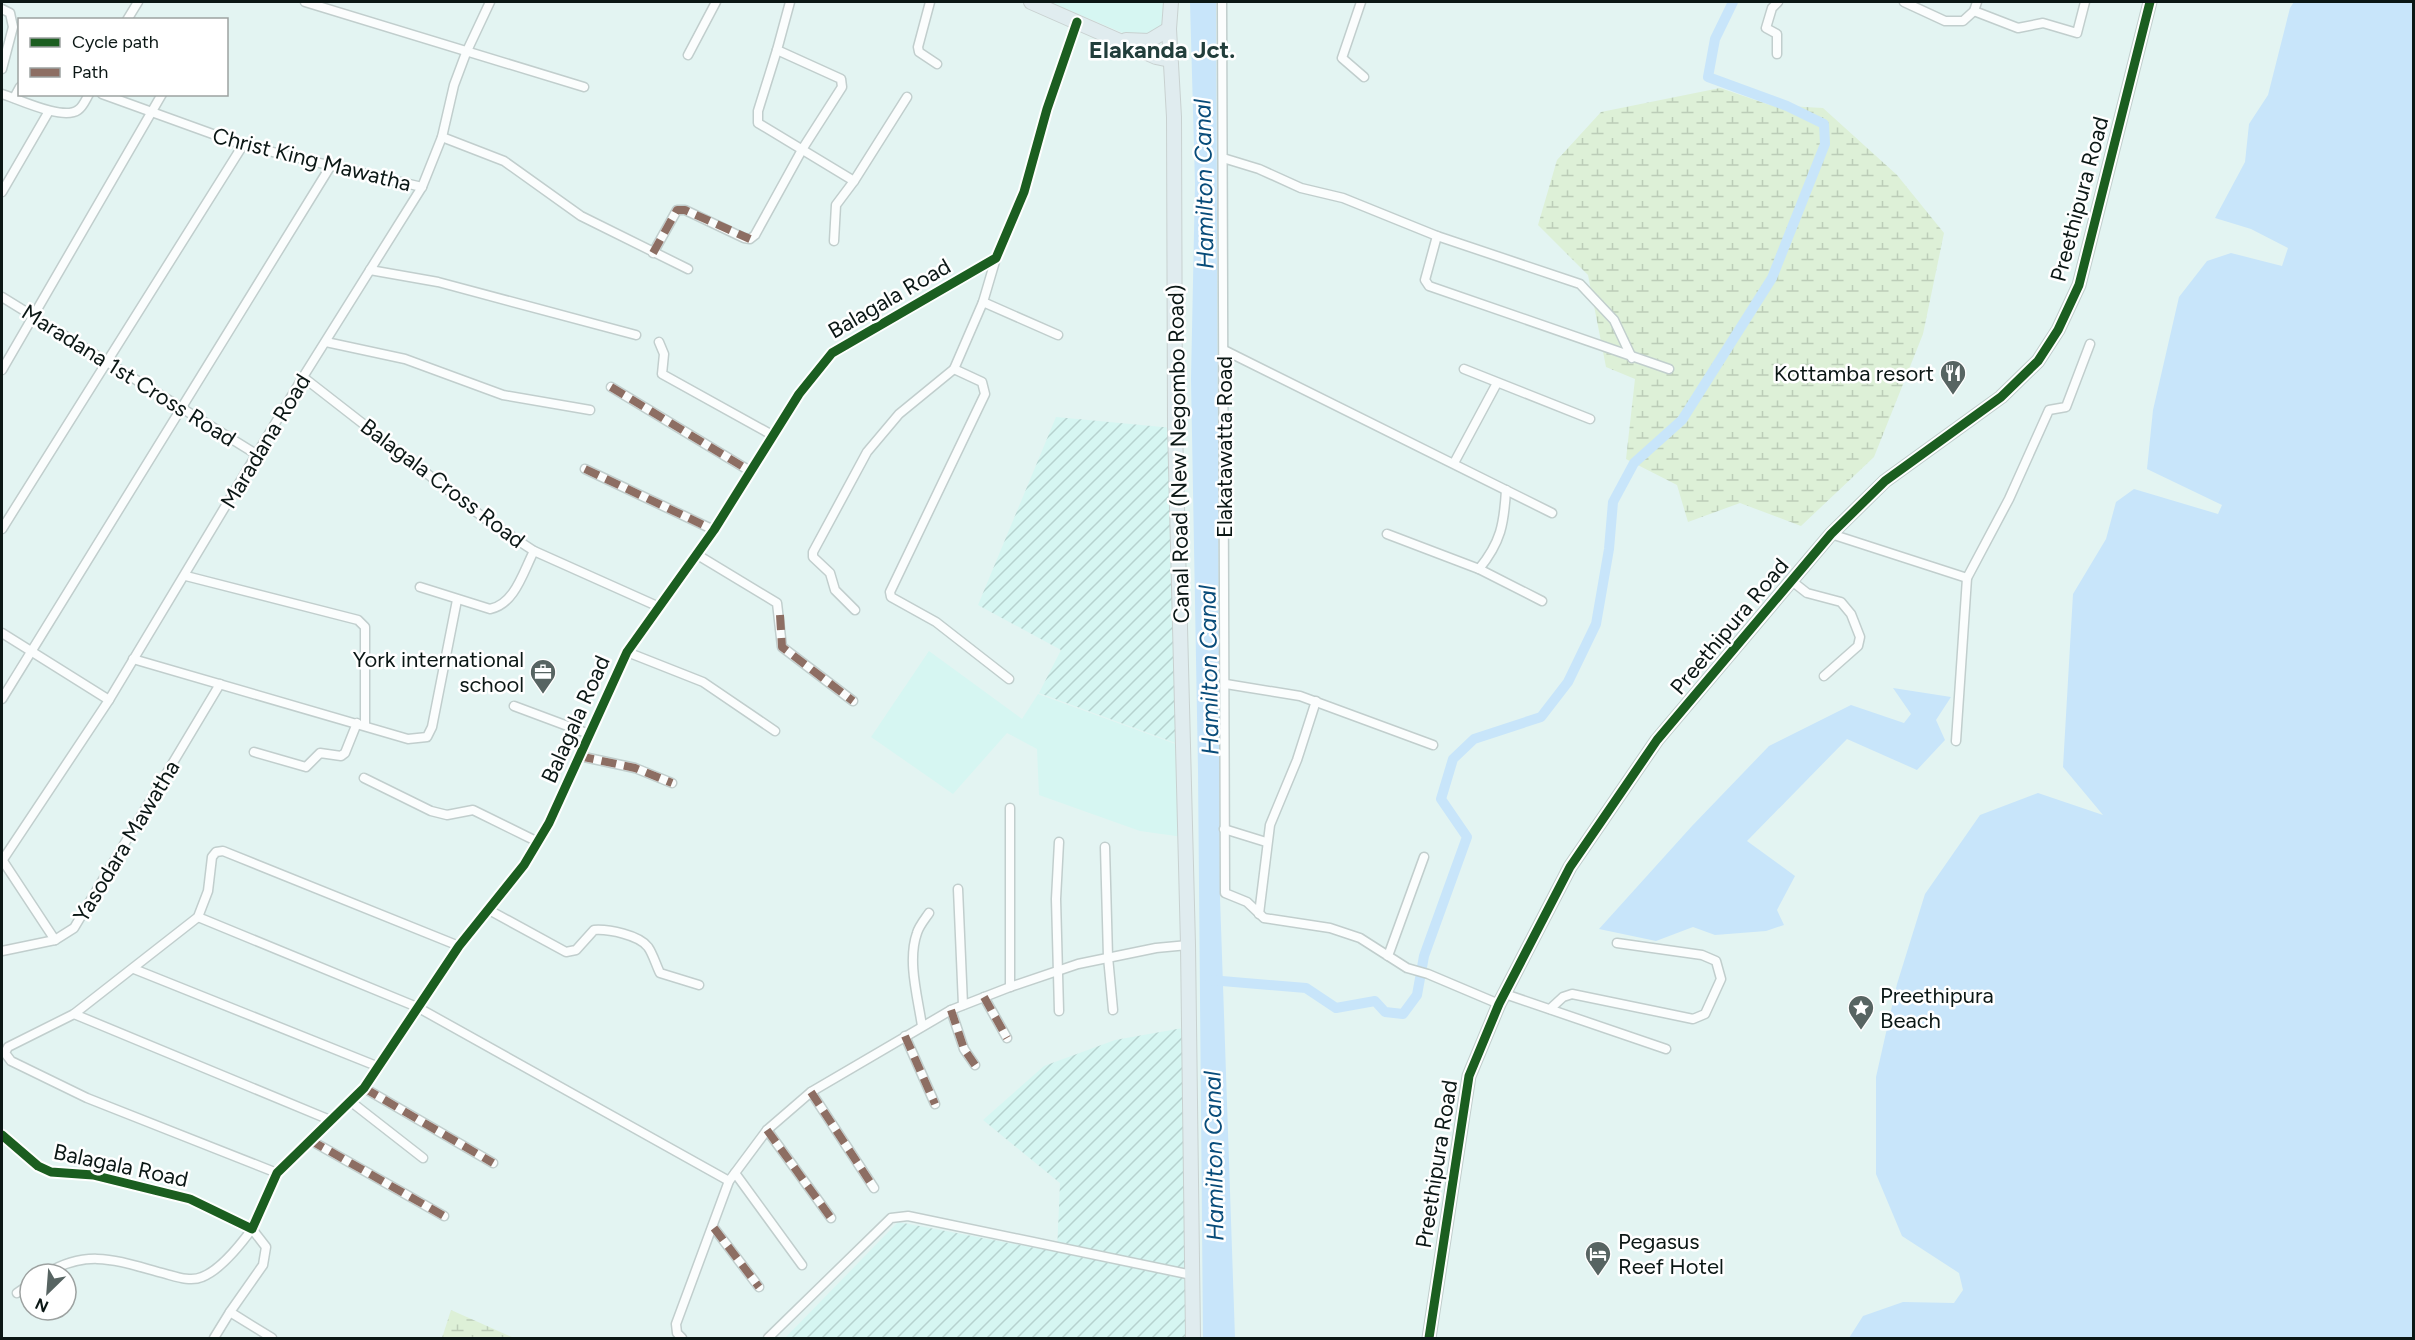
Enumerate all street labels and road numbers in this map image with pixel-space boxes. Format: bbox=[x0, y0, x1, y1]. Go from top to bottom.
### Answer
street label: Preethipura Road bbox=[2044, 114, 2115, 285]
street label: Christ King Mawatha bbox=[210, 122, 414, 197]
street label: Balagala Road bbox=[823, 252, 955, 344]
street label: Canal Road (New Negombo Road) bbox=[1162, 284, 1195, 624]
street label: Maradana 1st Cross Road bbox=[17, 298, 241, 452]
street label: Elakatawatta Road bbox=[1211, 356, 1238, 538]
street label: Maradana Road bbox=[215, 369, 316, 513]
street label: Balagala Cross Road bbox=[355, 413, 530, 554]
street label: Preethipura Road bbox=[1664, 553, 1794, 700]
street label: Balagala Road bbox=[535, 651, 616, 787]
street label: Yasodara Mawatha bbox=[67, 755, 185, 927]
street label: Preethipura Road bbox=[1410, 1078, 1463, 1250]
street label: Balagala Road bbox=[51, 1138, 191, 1193]

